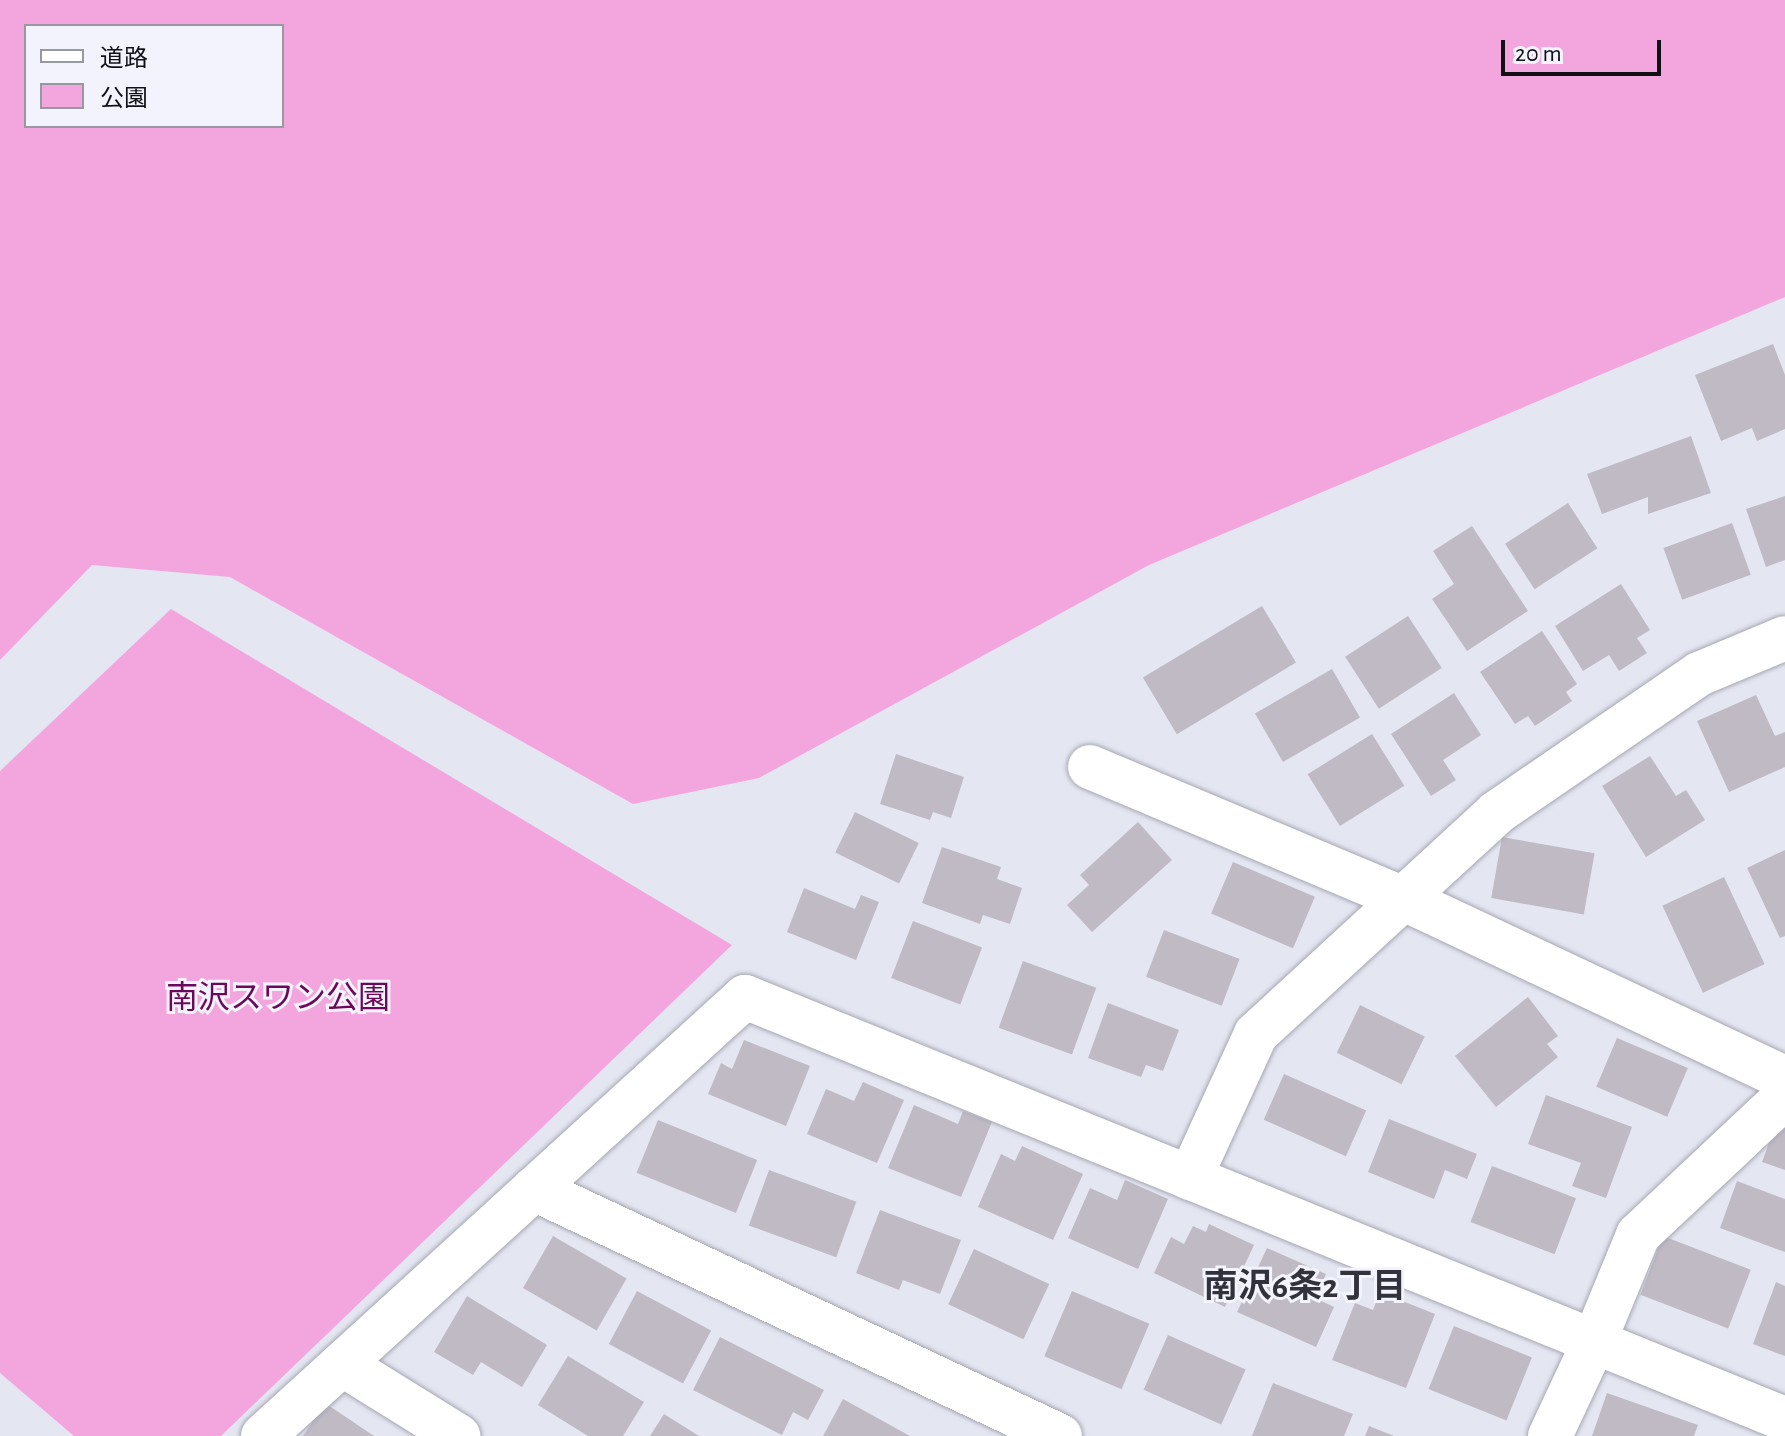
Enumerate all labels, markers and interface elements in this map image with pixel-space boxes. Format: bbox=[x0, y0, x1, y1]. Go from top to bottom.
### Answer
legend bbox=[24, 24, 284, 128]
scale bar bbox=[1505, 24, 1665, 74]
text: 20 m bbox=[1515, 42, 1562, 66]
text: 道路 bbox=[100, 47, 148, 71]
text: 公園 bbox=[100, 87, 148, 111]
park label: 南沢スワン公園 bbox=[166, 979, 390, 1017]
district label: 南沢6条2丁目 bbox=[1204, 1268, 1406, 1308]

